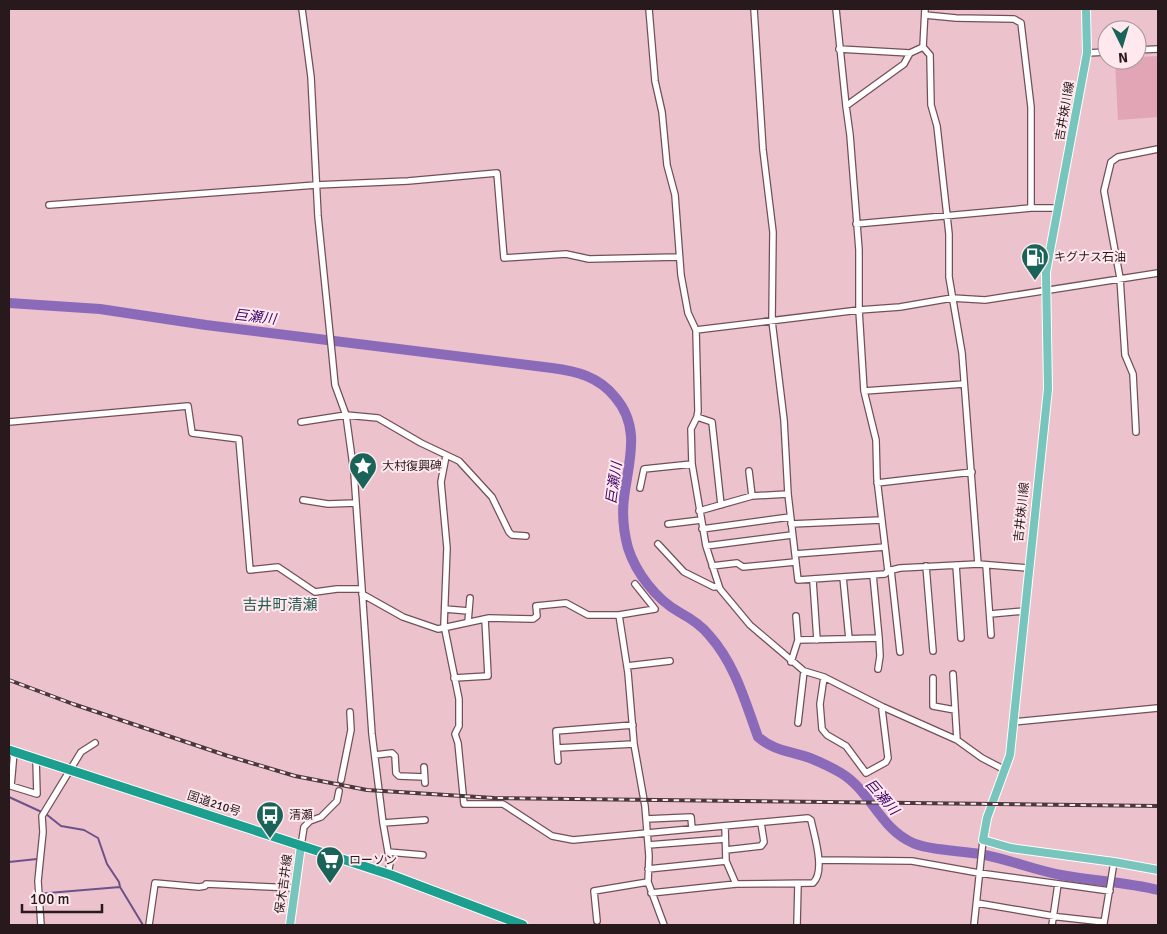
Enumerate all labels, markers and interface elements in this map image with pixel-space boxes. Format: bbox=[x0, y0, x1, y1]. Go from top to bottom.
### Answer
north arrow bbox=[1097, 20, 1147, 70]
text: N bbox=[1117, 49, 1129, 66]
street label: 吉井妹川線 bbox=[1052, 80, 1078, 142]
fuel station icon: キグナス石油 bbox=[1020, 242, 1050, 281]
place label: キグナス石油 bbox=[1054, 250, 1126, 265]
water label: 巨瀬川 bbox=[233, 306, 279, 328]
place icon: 大村復興碑 bbox=[348, 451, 378, 490]
place label: 大村復興碑 bbox=[382, 459, 442, 474]
water label: 巨瀬川 bbox=[603, 459, 626, 505]
street label: 吉井妹川線 bbox=[1011, 481, 1033, 543]
district label: 吉井町清瀬 bbox=[242, 596, 318, 614]
water label: 巨瀬川 bbox=[862, 776, 904, 820]
street label: 国道210号 bbox=[185, 788, 243, 820]
bus stop icon: 清瀬 bbox=[255, 800, 285, 839]
place label: 清瀬 bbox=[289, 808, 313, 823]
supermarket icon: ローソン bbox=[315, 845, 345, 884]
street label: 保木吉井線 bbox=[272, 853, 296, 915]
place label: ローソン bbox=[349, 853, 397, 868]
scale bar bbox=[22, 882, 102, 914]
text: 100 m bbox=[30, 890, 70, 908]

